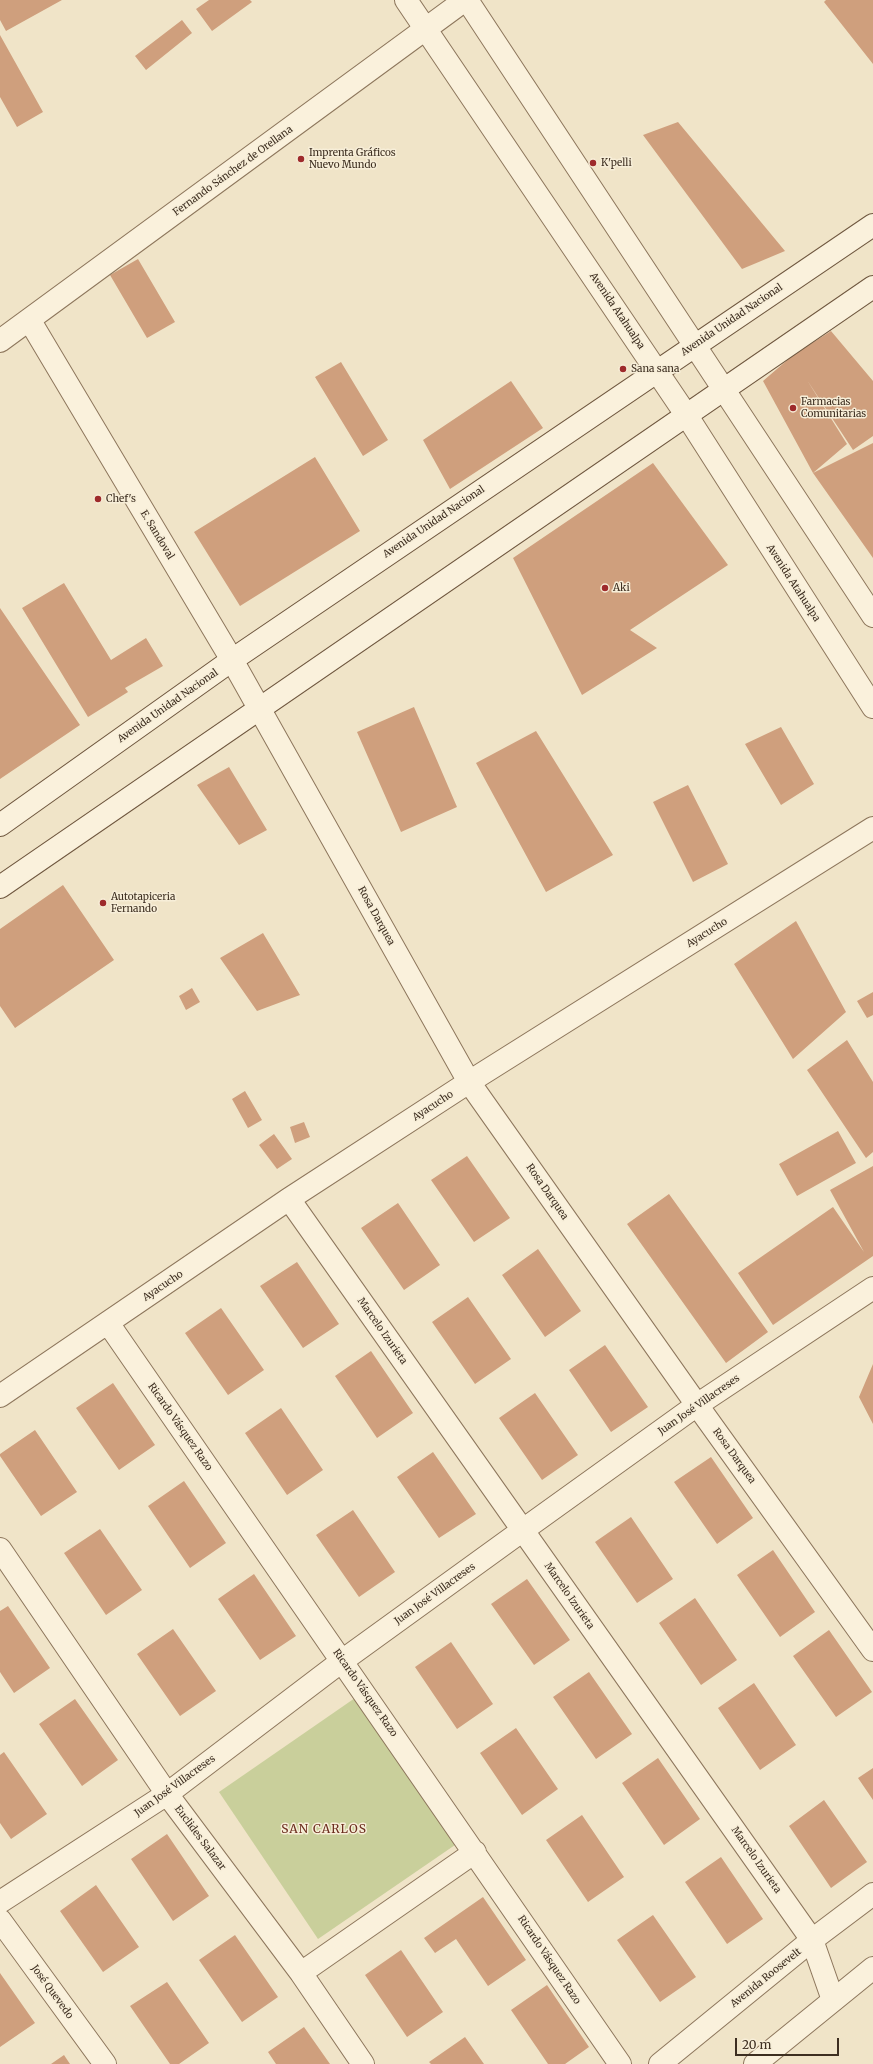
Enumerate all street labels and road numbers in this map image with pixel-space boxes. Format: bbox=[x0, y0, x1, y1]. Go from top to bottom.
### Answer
street label: Fernando Sánchez de Orellana bbox=[171, 124, 295, 218]
street label: Avenida Atahualpa bbox=[587, 270, 647, 352]
street label: Avenida Unidad Nacional bbox=[679, 281, 785, 359]
street label: Avenida Unidad Nacional bbox=[381, 483, 487, 561]
street label: E. Sandoval bbox=[138, 508, 176, 562]
street label: Avenida Atahualpa bbox=[764, 542, 822, 624]
street label: Avenida Unidad Nacional bbox=[115, 667, 221, 745]
street label: Rosa Darquea bbox=[355, 885, 397, 947]
street label: Ayacucho bbox=[684, 916, 730, 950]
street label: Ayacucho bbox=[410, 1088, 456, 1124]
street label: Rosa Darquea bbox=[523, 1162, 571, 1222]
street label: Ayacucho bbox=[141, 1268, 185, 1304]
street label: Marcelo Izurieta bbox=[355, 1295, 409, 1367]
street label: Juan José Villacreses bbox=[656, 1372, 742, 1438]
street label: Ricardo Vásquez Razo bbox=[145, 1381, 215, 1473]
street label: Rosa Darquea bbox=[710, 1426, 758, 1486]
street label: Marcelo Izurieta bbox=[542, 1560, 596, 1632]
street label: Juan José Villacreses bbox=[392, 1561, 478, 1627]
street label: Ricardo Vásquez Razo bbox=[330, 1647, 400, 1739]
street label: Juan José Villacreses bbox=[132, 1753, 218, 1819]
street label: Euclides Salazar bbox=[172, 1803, 228, 1873]
street label: Marcelo Izurieta bbox=[729, 1824, 783, 1896]
street label: Ricardo Vásquez Razo bbox=[515, 1913, 583, 2007]
street label: Avenida Roosevelt bbox=[728, 1946, 804, 2010]
street label: José Quevedo bbox=[28, 1963, 76, 2021]

